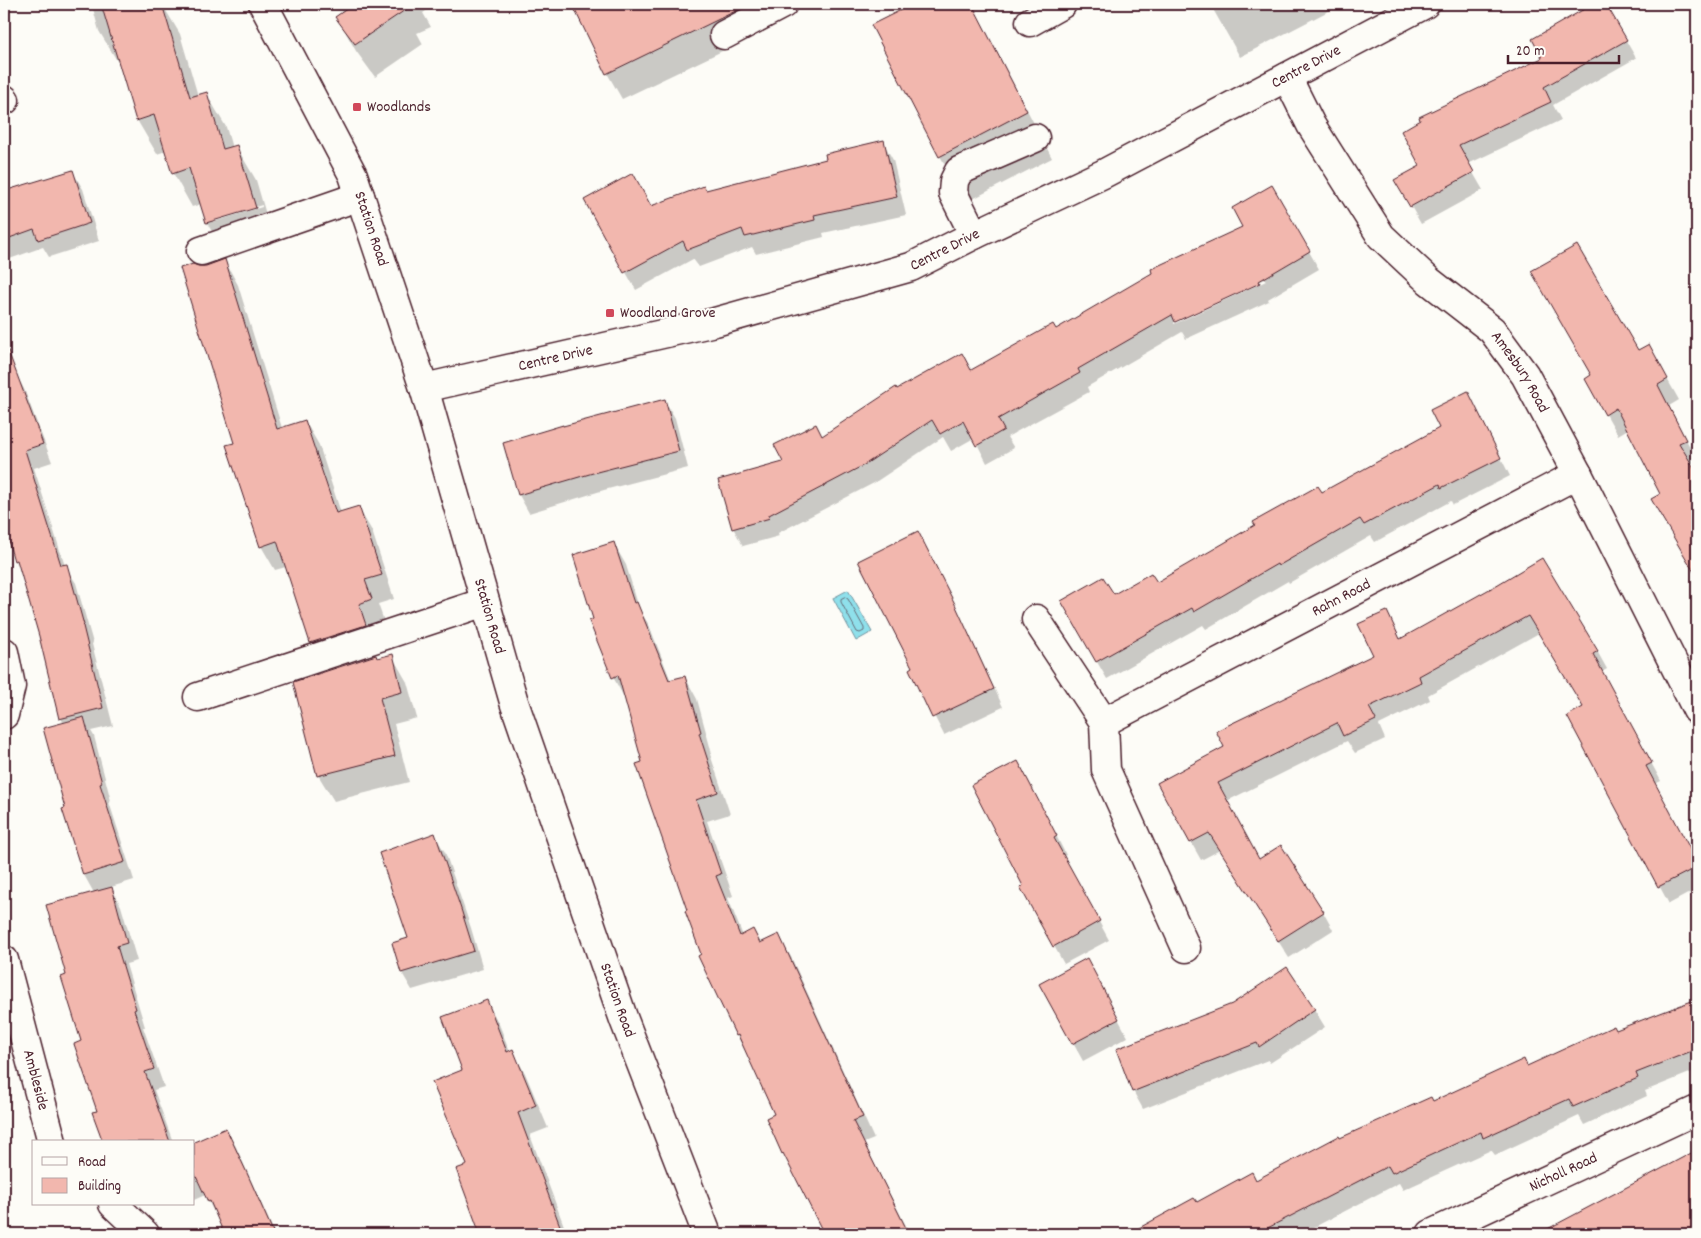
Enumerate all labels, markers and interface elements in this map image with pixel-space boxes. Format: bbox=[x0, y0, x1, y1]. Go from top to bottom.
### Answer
scale bar bbox=[1508, 32, 1620, 64]
street label: Centre Drive bbox=[1267, 39, 1345, 95]
text: 20 m bbox=[1516, 41, 1544, 63]
place label: Woodlands bbox=[367, 96, 431, 119]
marker: Woodlands bbox=[351, 101, 363, 113]
street label: Station Road bbox=[348, 188, 394, 269]
street label: Centre Drive bbox=[906, 222, 984, 277]
place label: Woodland Grove bbox=[620, 302, 716, 325]
marker: Woodland Grove bbox=[604, 307, 616, 319]
street label: Amesbury Road bbox=[1485, 326, 1555, 417]
street label: Centre Drive bbox=[516, 339, 595, 378]
street label: Rahn Road bbox=[1308, 573, 1375, 623]
street label: Station Road bbox=[468, 576, 511, 656]
street label: Station Road bbox=[594, 960, 641, 1041]
street label: Ambleside bbox=[17, 1047, 55, 1113]
legend bbox=[32, 1140, 195, 1206]
street label: Nicholl Road bbox=[1525, 1146, 1601, 1198]
text: Road bbox=[78, 1152, 106, 1174]
text: Building bbox=[78, 1176, 121, 1198]

